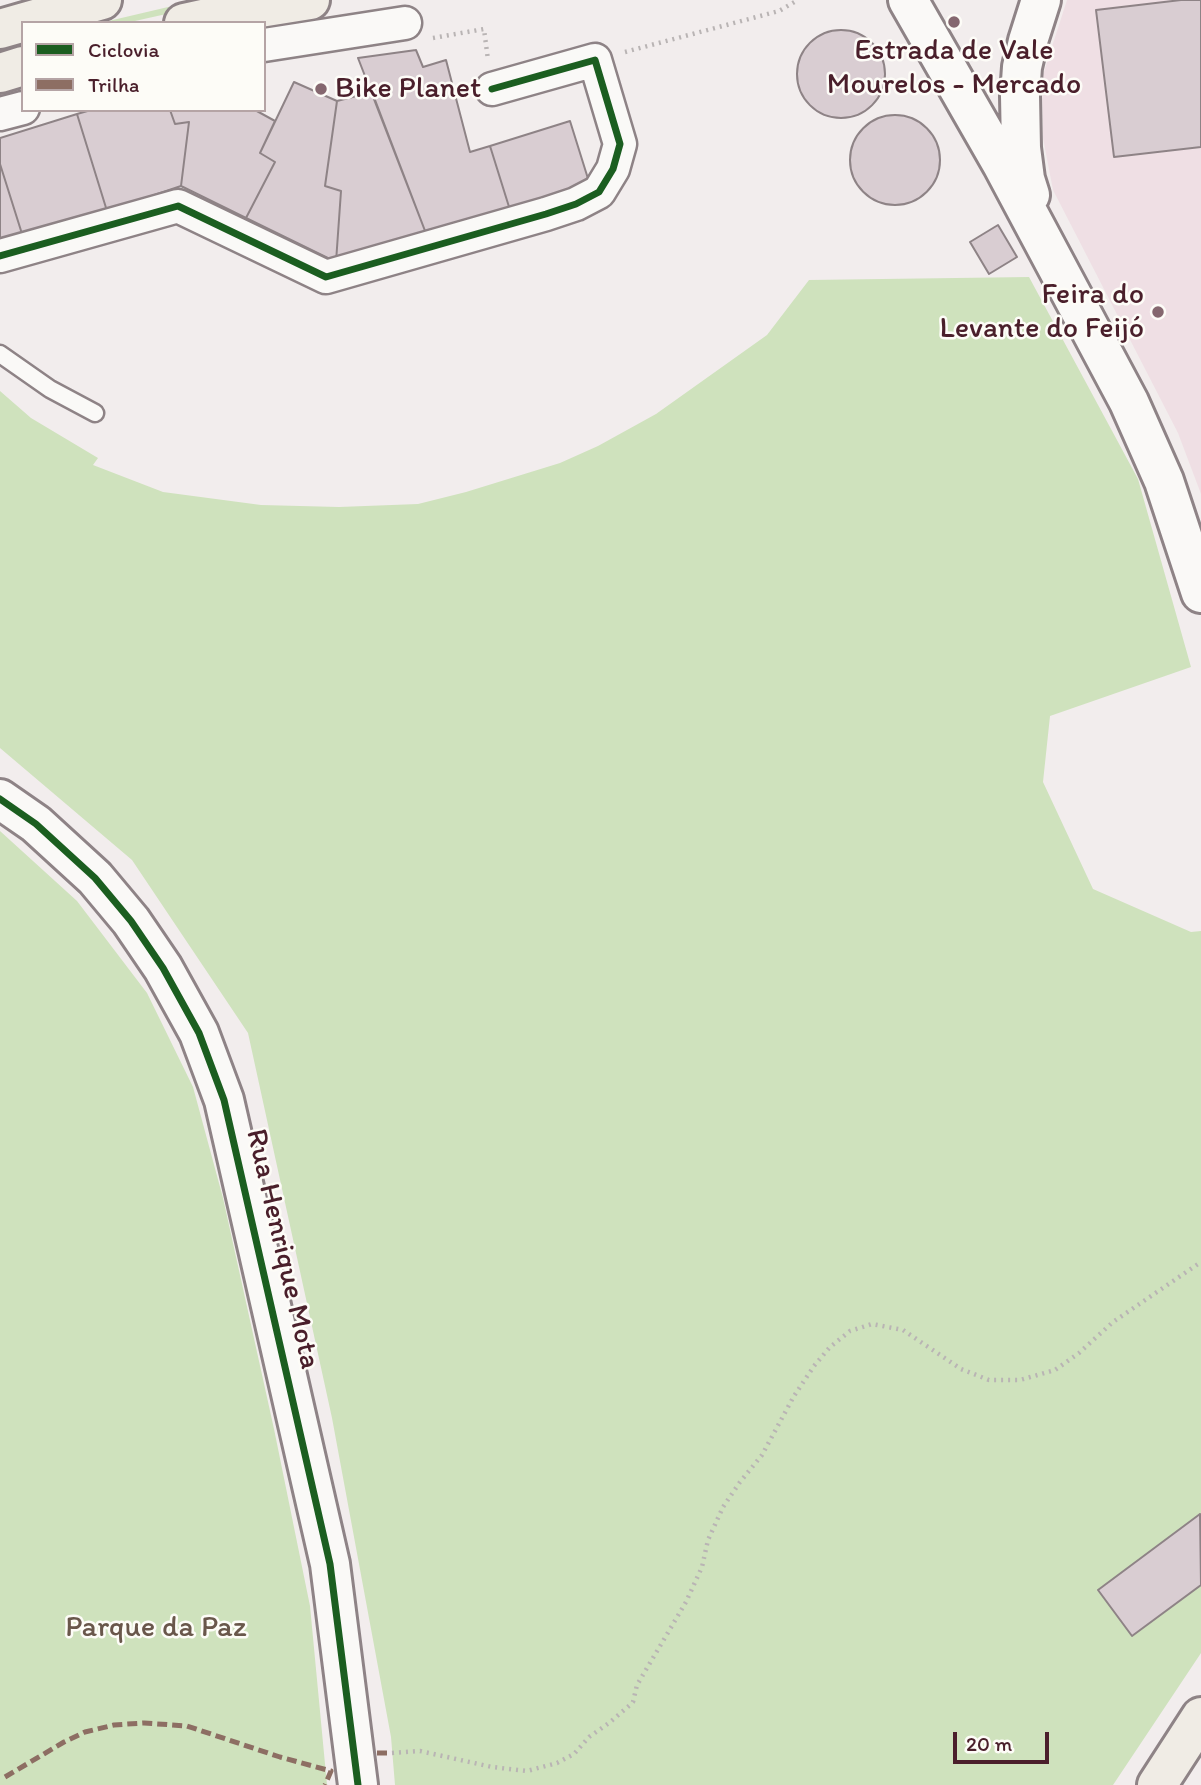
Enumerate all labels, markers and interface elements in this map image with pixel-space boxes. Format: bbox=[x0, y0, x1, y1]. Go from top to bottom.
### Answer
marker: Estrada de Vale Mourelos - Mercado bbox=[946, 14, 962, 30]
legend bbox=[21, 21, 266, 112]
place label: Estrada de Vale Mourelos - Mercado bbox=[827, 33, 1081, 104]
text: Ciclovia bbox=[88, 37, 159, 62]
place label: Bike Planet bbox=[335, 71, 481, 107]
text: Trilha bbox=[88, 72, 139, 97]
marker: Bike Planet bbox=[313, 81, 329, 97]
place label: Feira do Levante do Feijó bbox=[940, 277, 1144, 348]
marker: Feira do Levante do Feijó bbox=[1150, 304, 1166, 320]
street label: Rua Henrique Mota bbox=[237, 1126, 327, 1372]
park label: Parque da Paz bbox=[65, 1610, 247, 1646]
scale bar bbox=[956, 1718, 1052, 1762]
text: 20 m bbox=[966, 1731, 1012, 1756]

